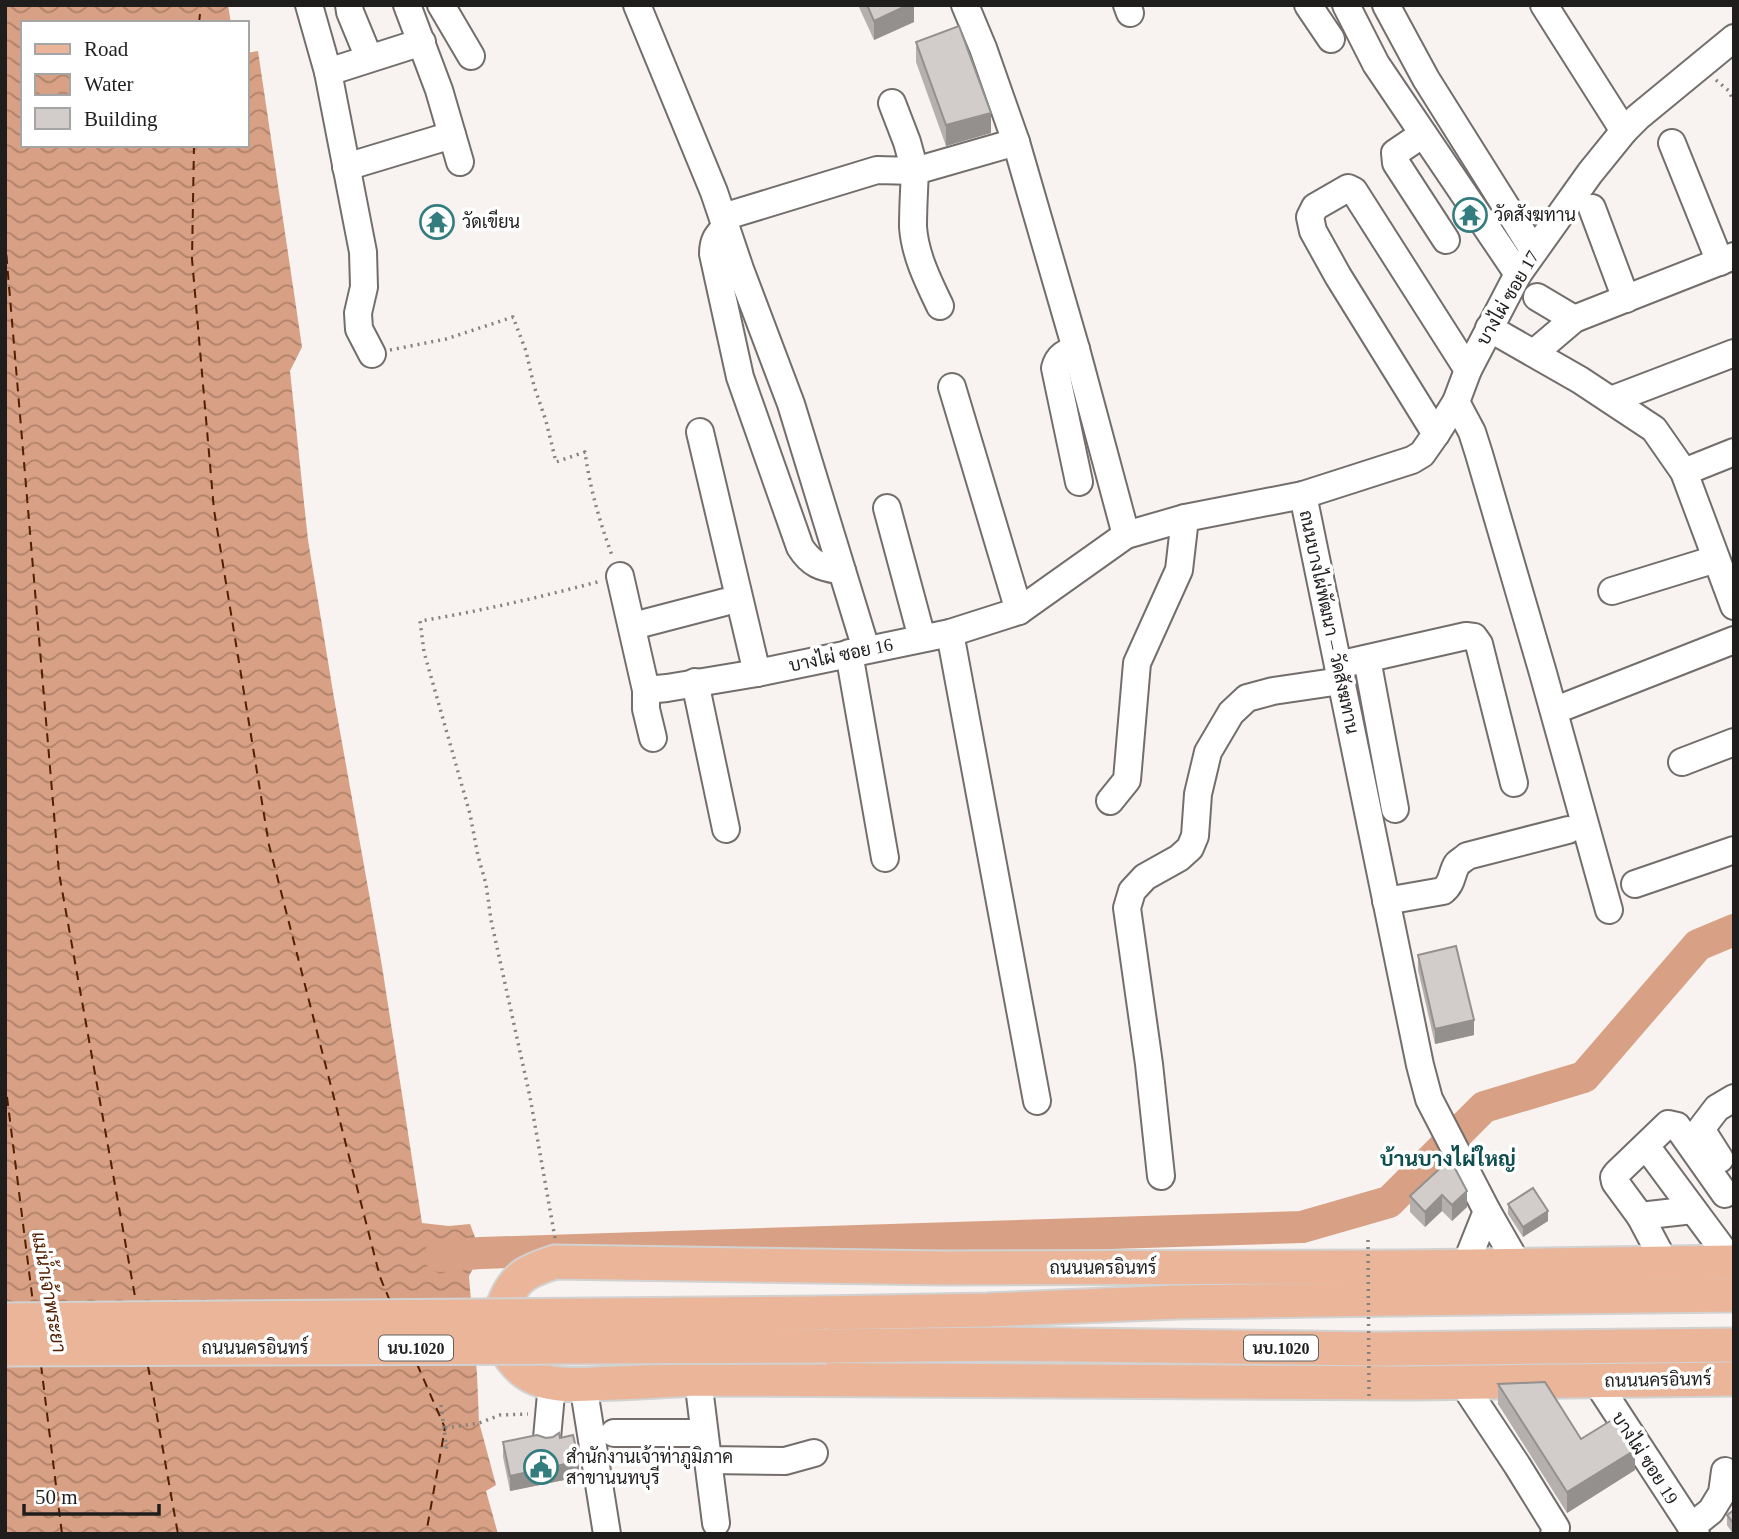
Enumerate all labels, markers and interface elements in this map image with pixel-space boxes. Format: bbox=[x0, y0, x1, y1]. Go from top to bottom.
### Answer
legend bbox=[21, 21, 248, 147]
text: Road bbox=[84, 37, 129, 61]
text: Water bbox=[84, 72, 134, 96]
text: Building bbox=[84, 107, 158, 131]
temple icon: วัดสังฆทาน bbox=[1451, 196, 1489, 234]
temple icon: วัดเขียน bbox=[418, 203, 456, 241]
place label: วัดสังฆทาน bbox=[1494, 204, 1576, 225]
place label: วัดเขียน bbox=[462, 209, 520, 232]
street label: บางไผ่ ซอย 17 bbox=[1470, 246, 1543, 349]
street label: ถนนบางไผ่พัฒนา – วัดสังฆทาน bbox=[1295, 508, 1365, 736]
street label: บางไผ่ ซอย 16 bbox=[787, 631, 895, 676]
district label: บ้านบางไผ่ใหญ่ bbox=[1380, 1145, 1516, 1172]
water label: แม่น้ำเจ้าพระยา bbox=[28, 1229, 75, 1354]
street label: ถนนนครอินทร์ bbox=[1050, 1255, 1157, 1278]
street label: ถนนนครอินทร์ bbox=[202, 1335, 309, 1358]
road number: นบ.1020 bbox=[379, 1336, 453, 1360]
road number: นบ.1020 bbox=[1244, 1336, 1318, 1360]
street label: ถนนนครอินทร์ bbox=[1604, 1366, 1712, 1391]
street label: บางไผ่ ซอย 19 bbox=[1608, 1407, 1685, 1508]
place label: สำนักงานเจ้าท่าภูมิภาค สาขานนทบุรี bbox=[566, 1445, 733, 1490]
public building icon: สำนักงานเจ้าท่าภูมิภาค สาขานนทบุรี bbox=[522, 1448, 560, 1486]
scale bar bbox=[24, 1472, 159, 1516]
text: 50 m bbox=[35, 1485, 78, 1509]

